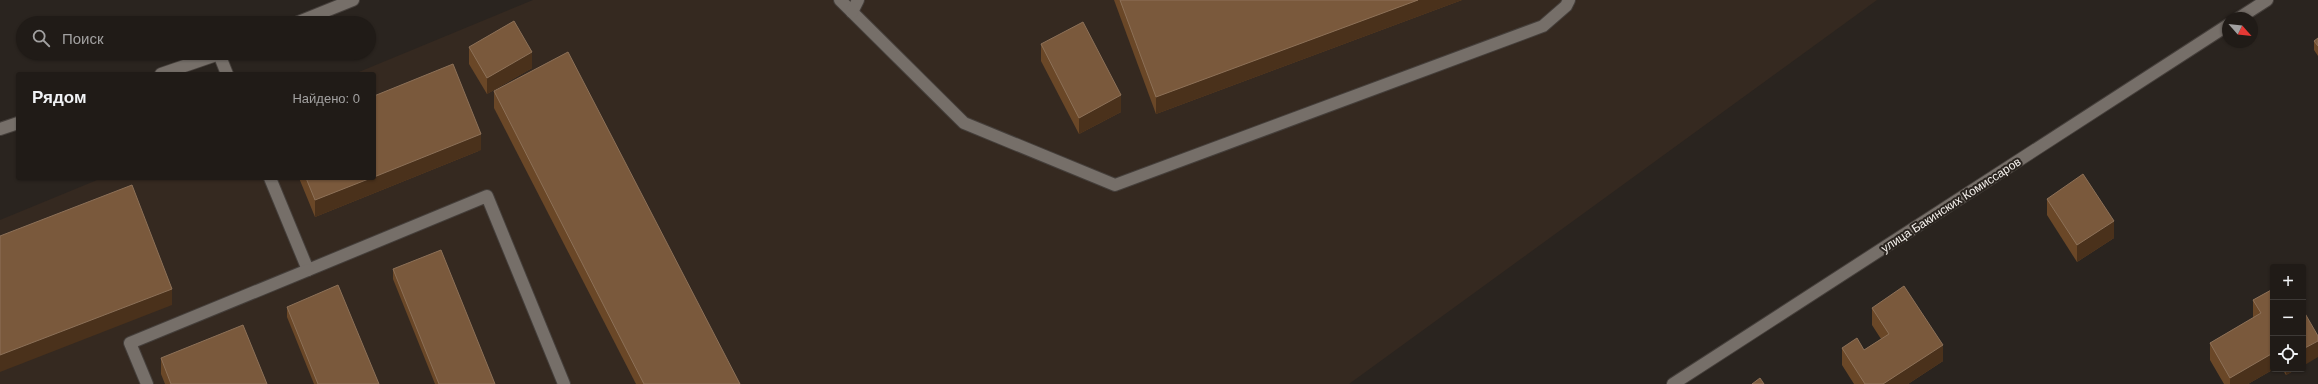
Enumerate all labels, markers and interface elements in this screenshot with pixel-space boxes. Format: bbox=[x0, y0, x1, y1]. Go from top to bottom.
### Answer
north arrow bbox=[2222, 12, 2258, 48]
search box bbox=[16, 16, 376, 60]
icon: search bbox=[30, 27, 52, 49]
text: Поиск bbox=[62, 30, 104, 47]
text: Рядом bbox=[32, 88, 87, 107]
text: Найдено: 0 bbox=[292, 91, 360, 106]
street label: улица Бакинских Комиссаров bbox=[1879, 155, 2023, 255]
map controls bbox=[2270, 264, 2306, 372]
button: + bbox=[2270, 264, 2306, 300]
button: − bbox=[2270, 300, 2306, 336]
button: locate bbox=[2270, 336, 2306, 372]

